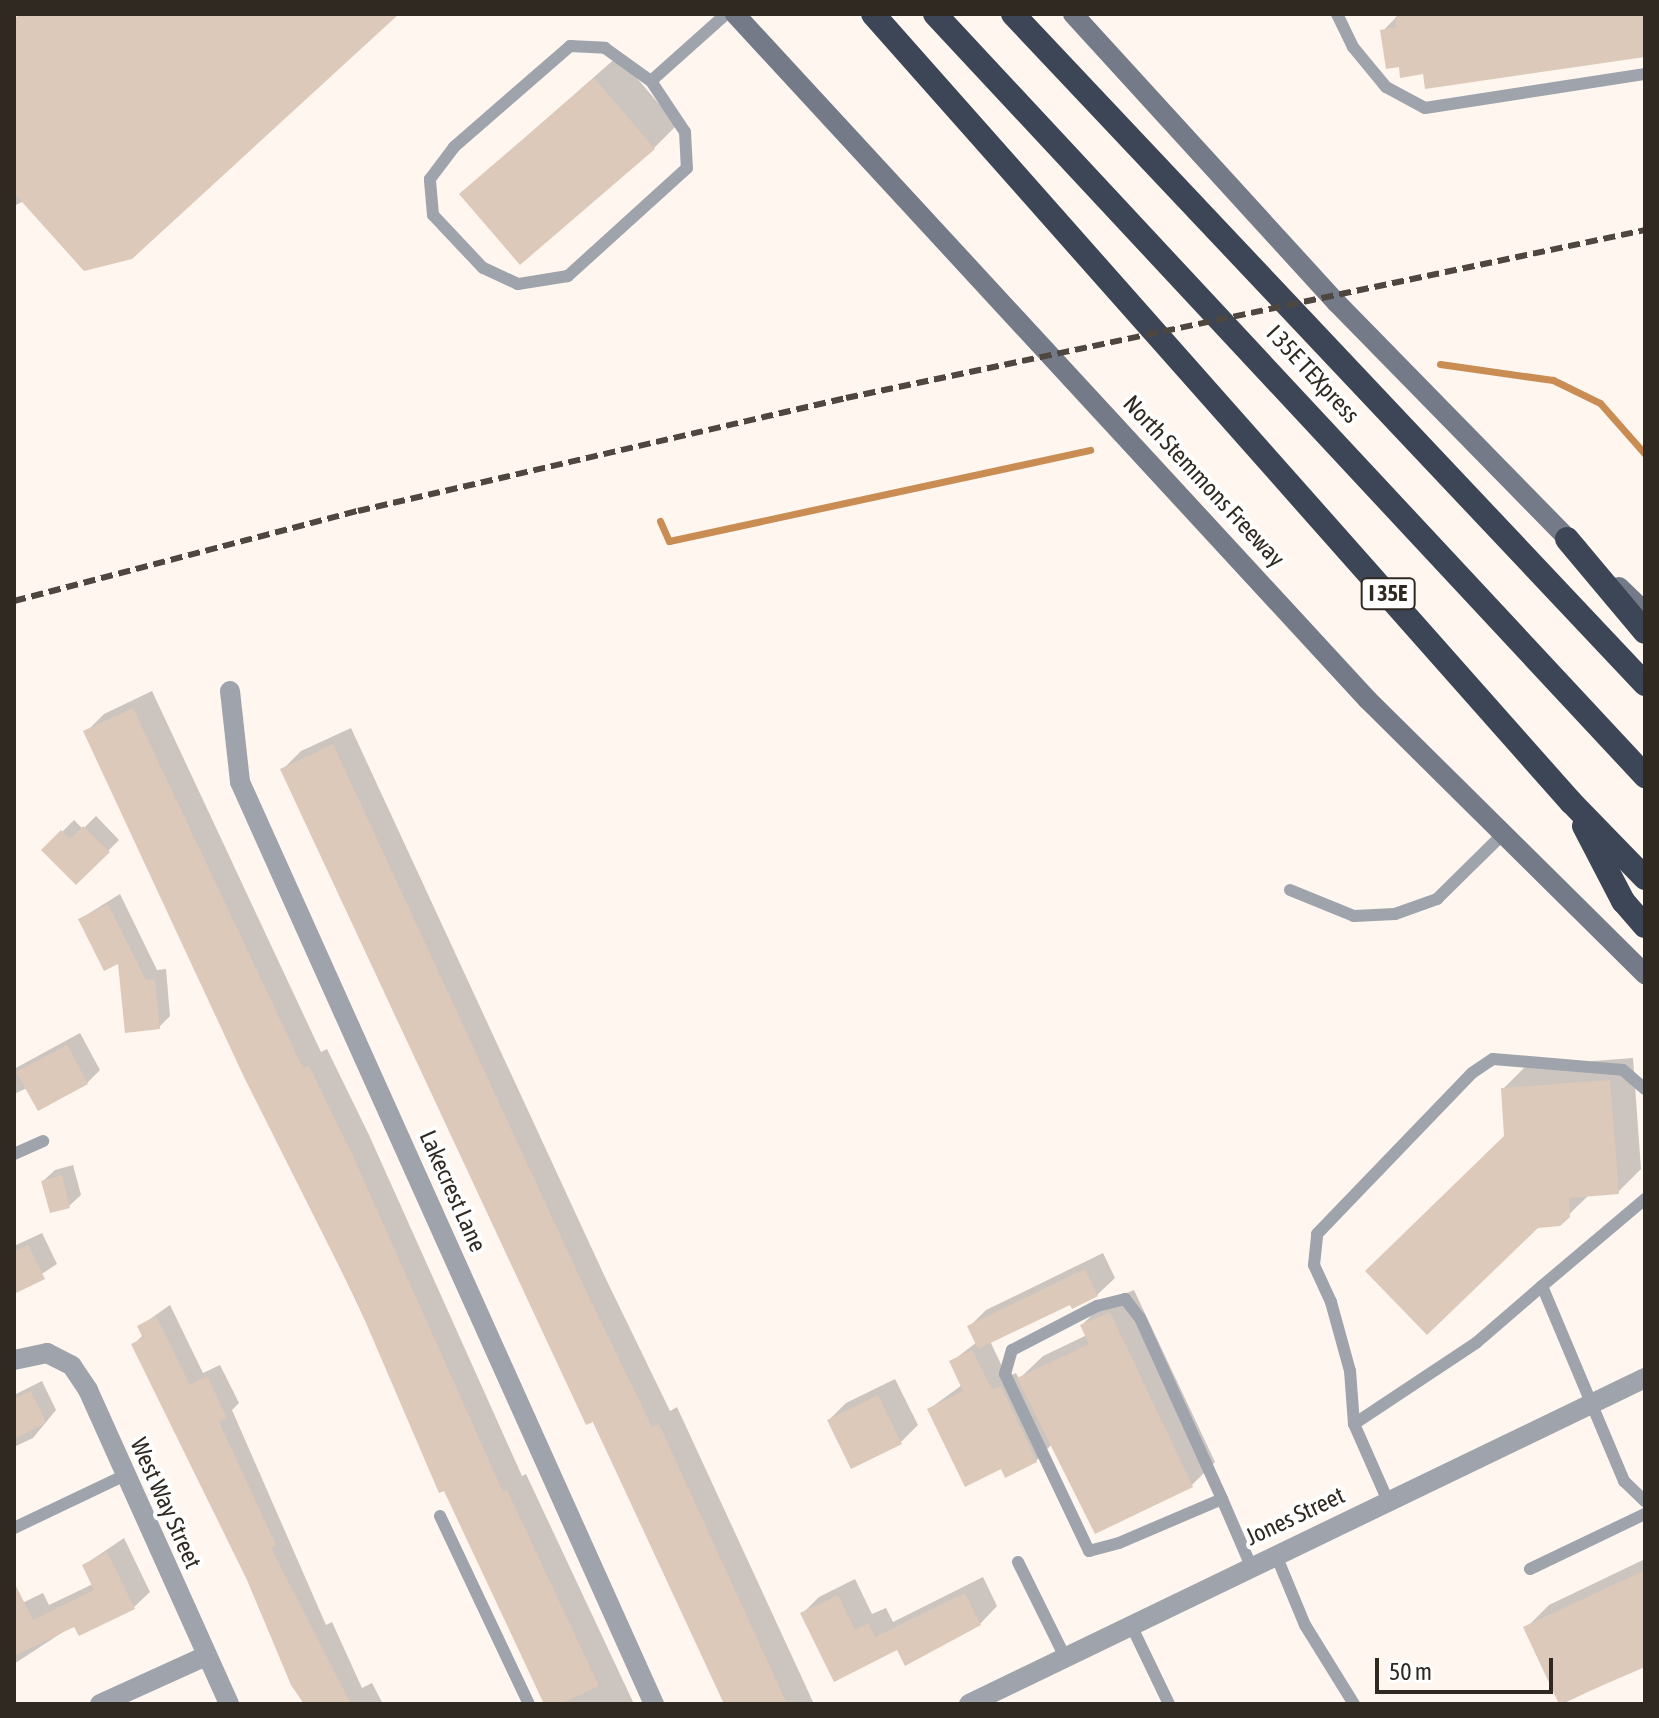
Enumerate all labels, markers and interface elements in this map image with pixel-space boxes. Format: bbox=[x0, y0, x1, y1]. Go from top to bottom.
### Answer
street label: I 35E TEXpress bbox=[1260, 319, 1366, 429]
street label: North Stemmons Freeway bbox=[1117, 389, 1291, 573]
road number: I 35E bbox=[1360, 576, 1416, 612]
street label: Lakecrest Lane bbox=[413, 1126, 493, 1256]
street label: West Way Street bbox=[124, 1433, 208, 1573]
street label: Jones Street bbox=[1241, 1481, 1349, 1551]
scale bar bbox=[1379, 1642, 1557, 1692]
text: 50 m bbox=[1389, 1658, 1432, 1685]

